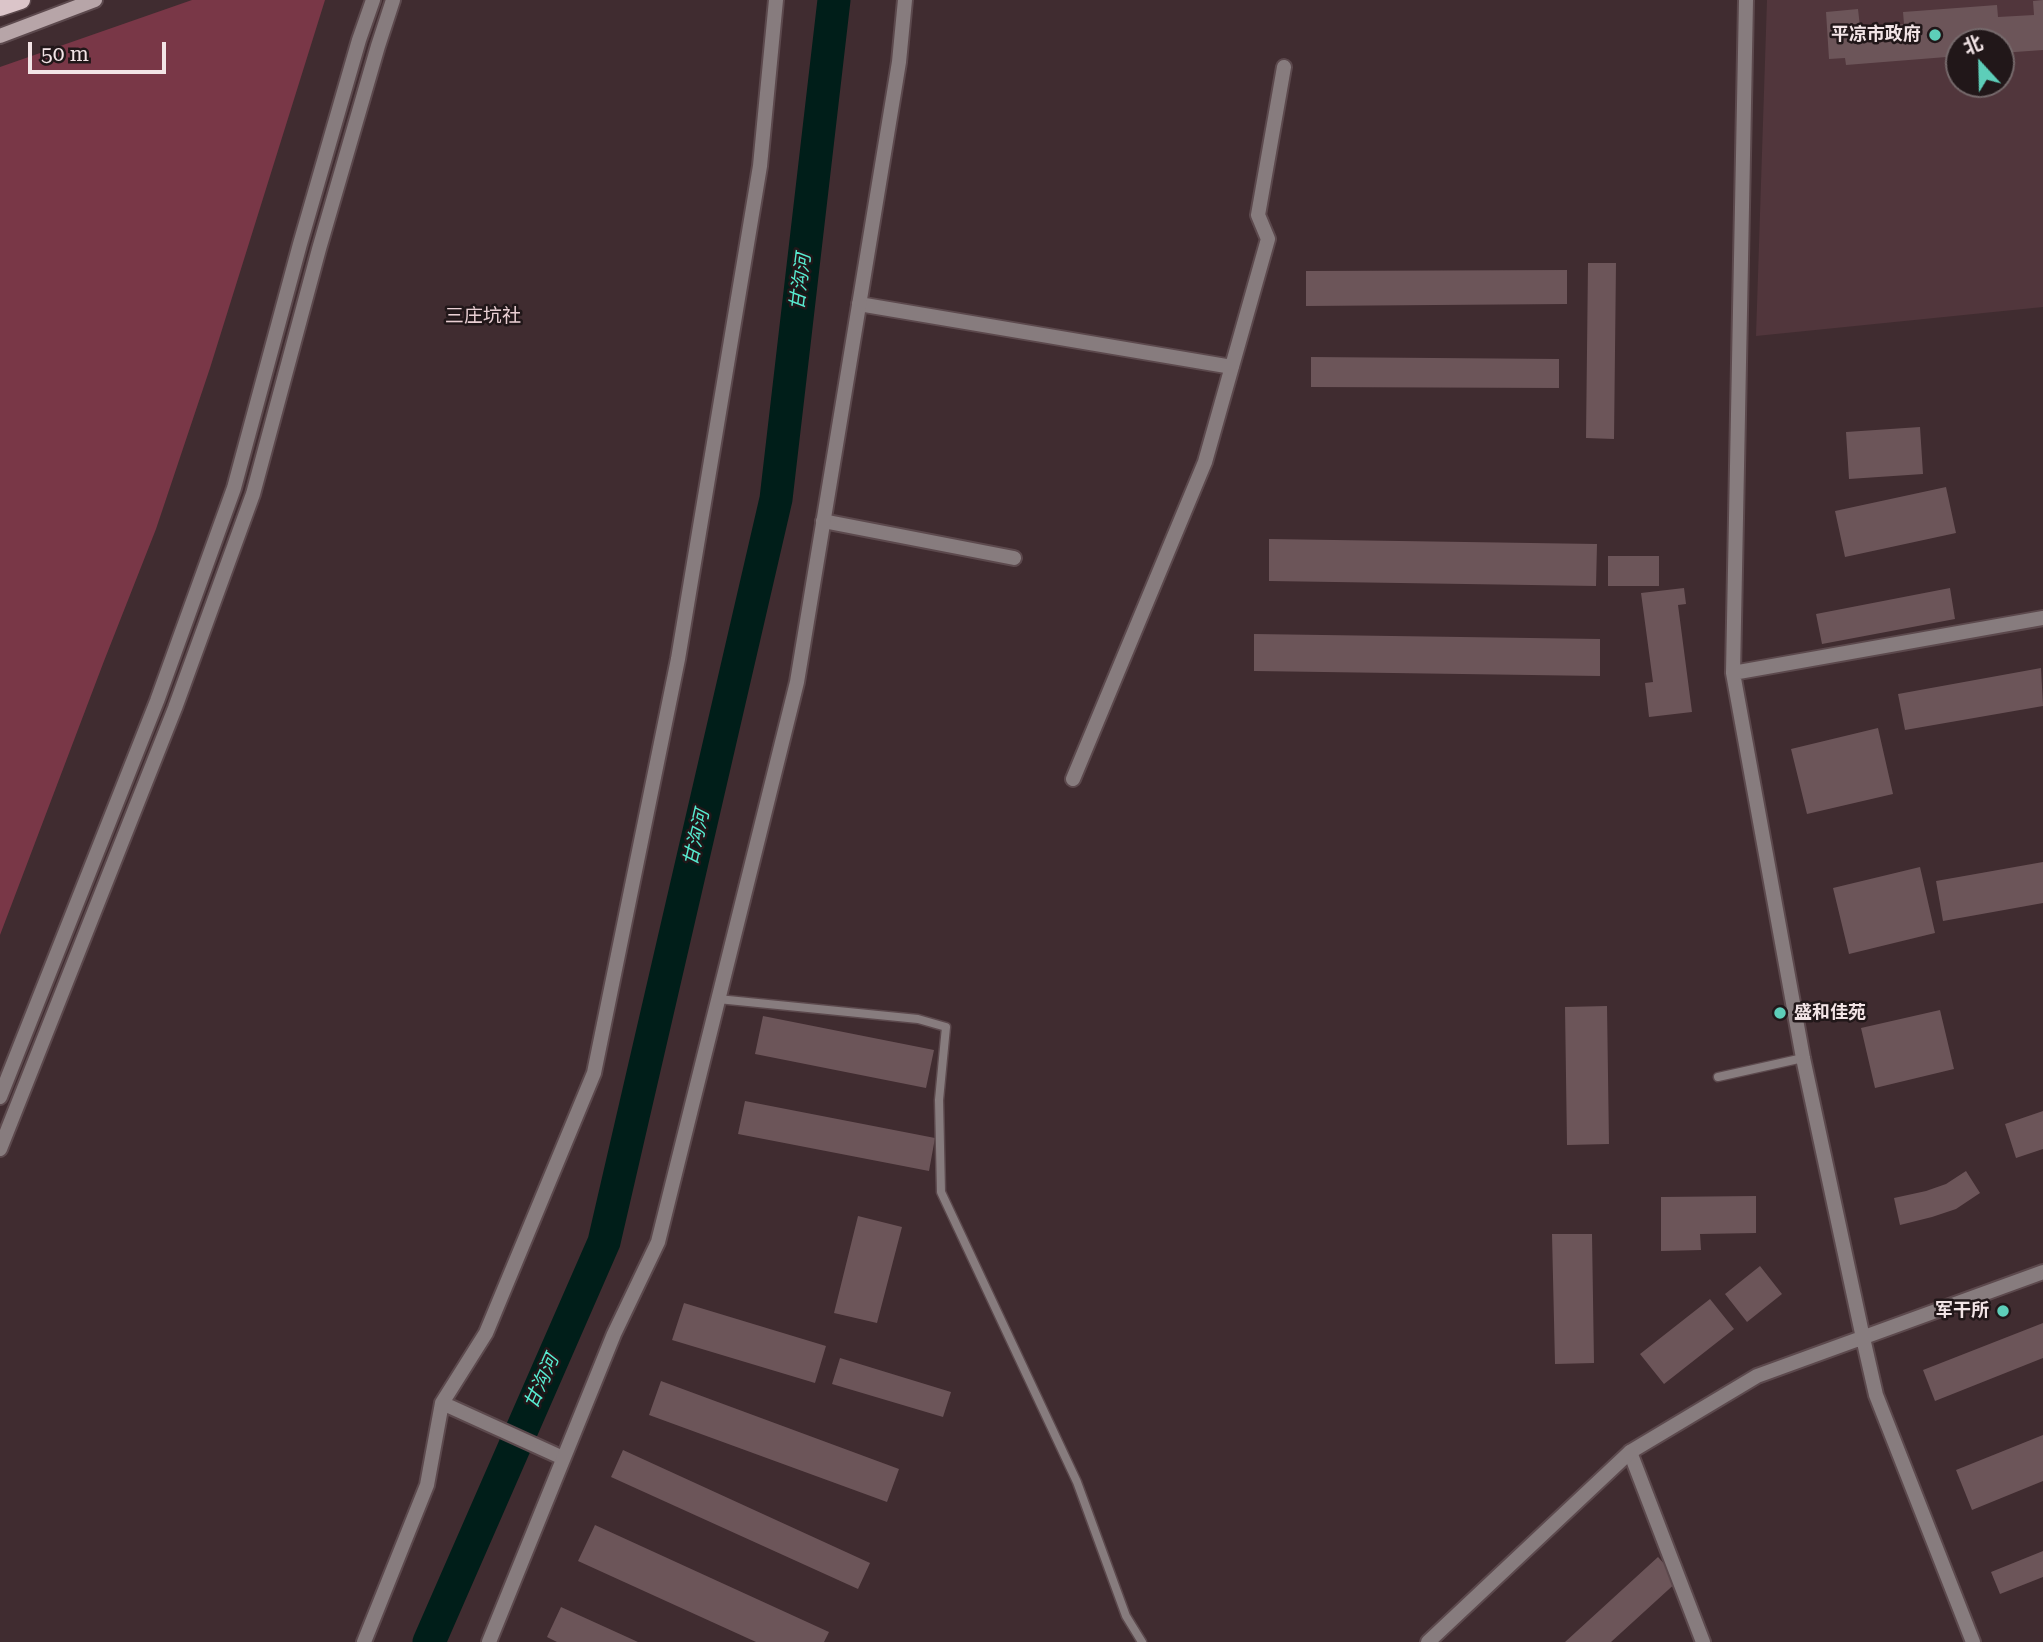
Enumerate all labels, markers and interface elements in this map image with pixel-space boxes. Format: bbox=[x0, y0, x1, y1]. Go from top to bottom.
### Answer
place label: 平凉市政府 bbox=[1831, 24, 1921, 46]
marker: 平凉市政府 bbox=[1927, 27, 1943, 43]
scale bar bbox=[32, 28, 170, 72]
north arrow bbox=[1945, 28, 2015, 98]
text: 北 bbox=[1960, 31, 1986, 59]
text: 50 m bbox=[41, 42, 89, 66]
water label: 甘沟河 bbox=[786, 252, 816, 312]
district label: 三庄坑社 bbox=[445, 305, 521, 327]
water label: 甘沟河 bbox=[679, 808, 715, 868]
place label: 盛和佳苑 bbox=[1794, 1002, 1866, 1024]
marker: 盛和佳苑 bbox=[1772, 1005, 1788, 1021]
place label: 军干所 bbox=[1935, 1300, 1989, 1322]
marker: 军干所 bbox=[1995, 1303, 2011, 1319]
water label: 甘沟河 bbox=[520, 1351, 564, 1413]

